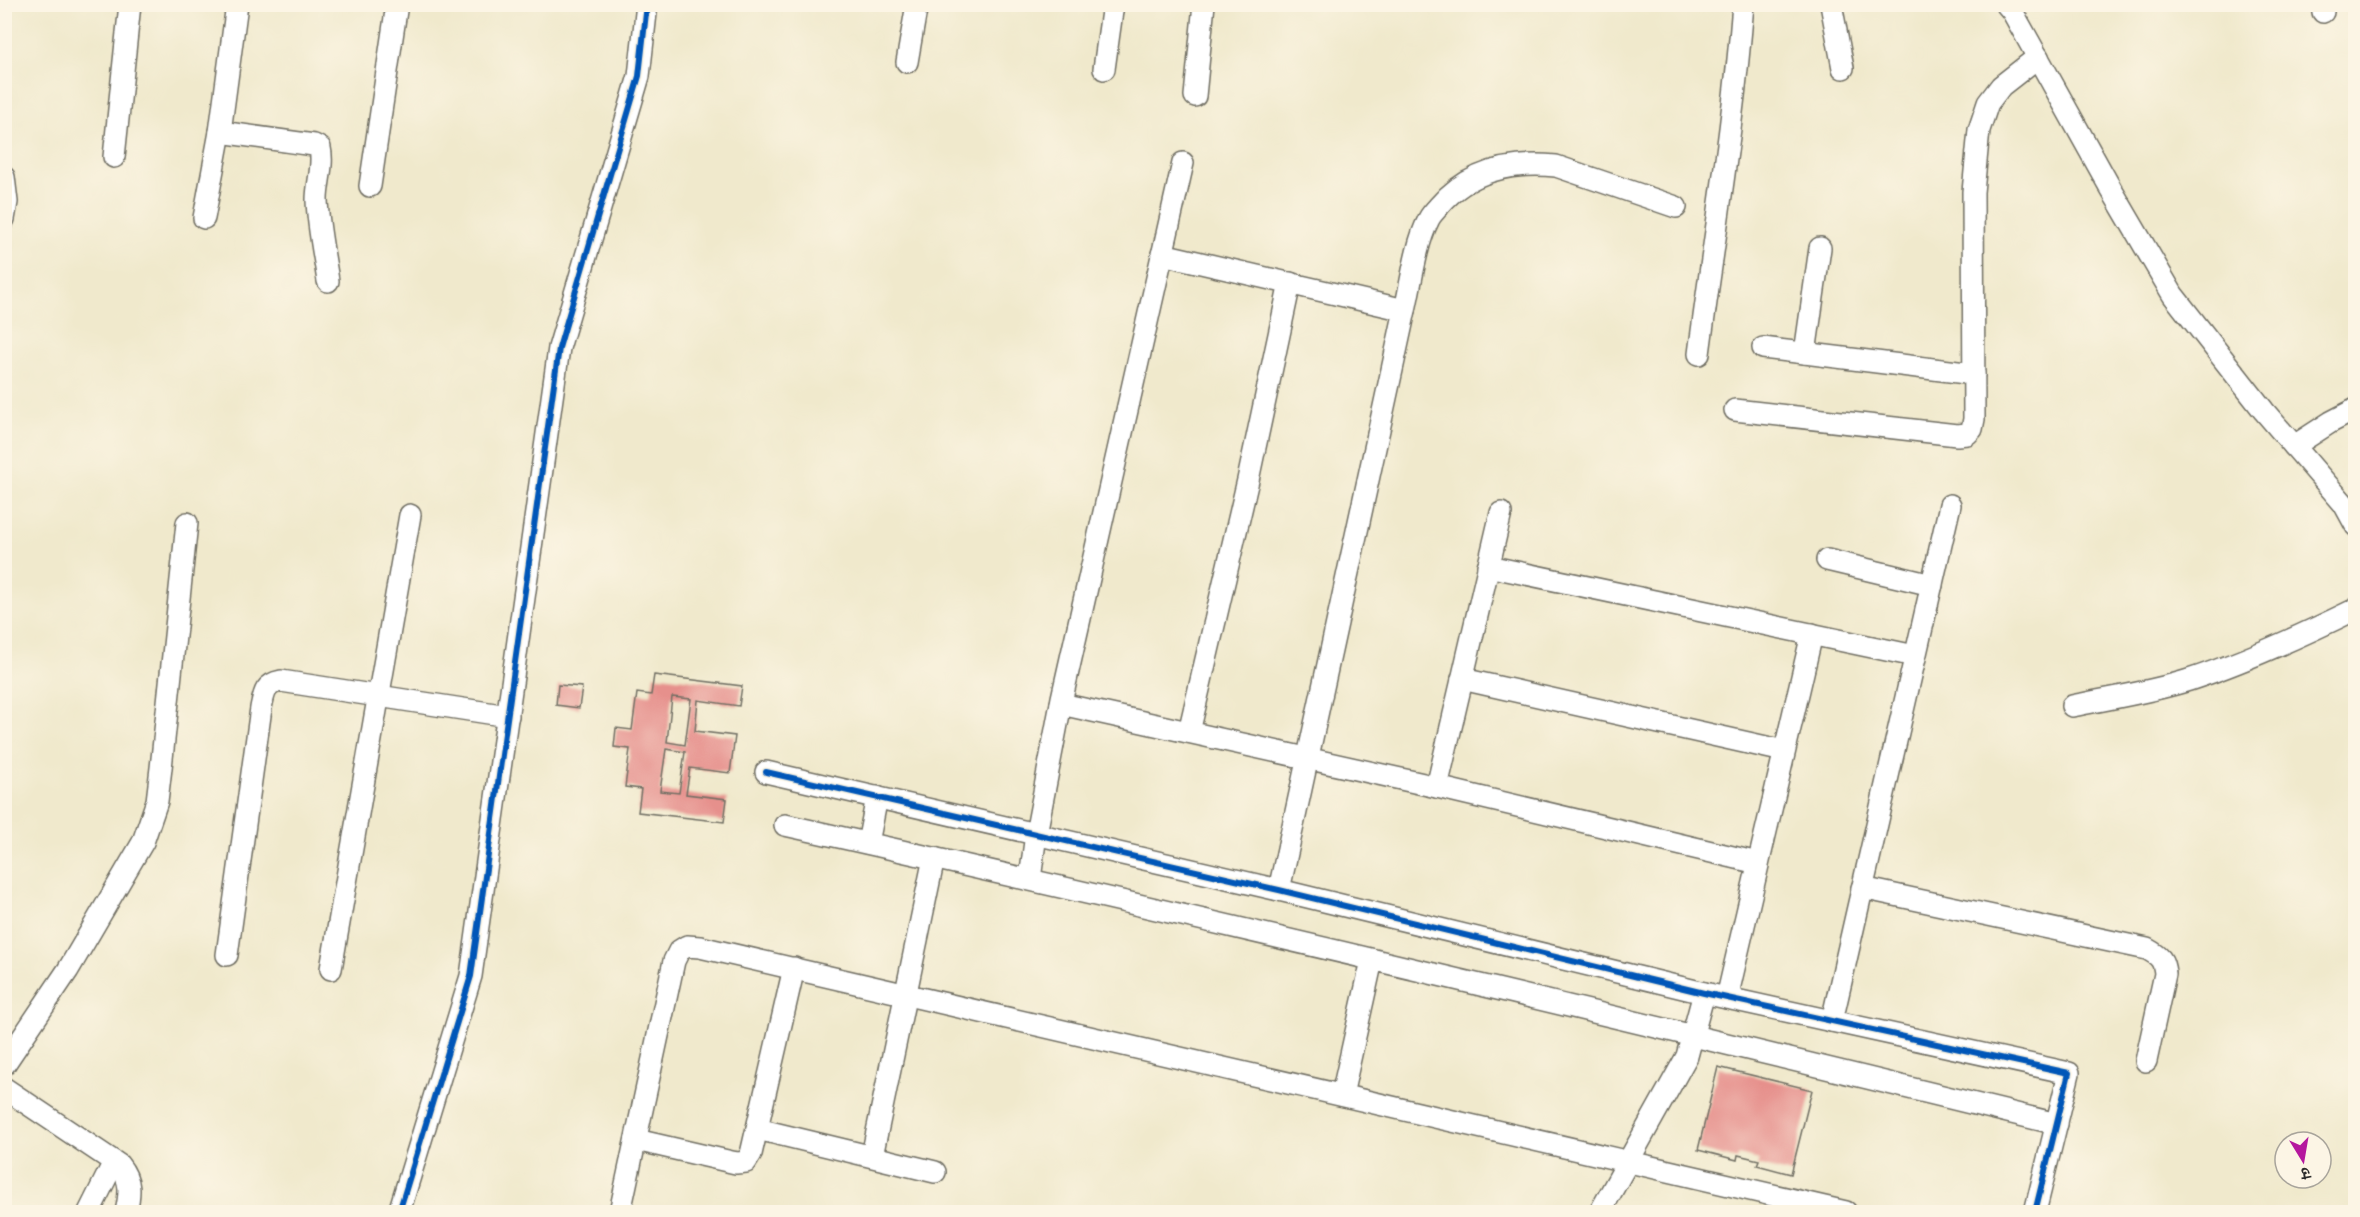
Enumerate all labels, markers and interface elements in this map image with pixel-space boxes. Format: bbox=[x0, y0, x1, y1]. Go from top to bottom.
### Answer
north arrow bbox=[2273, 1130, 2333, 1190]
text: उ bbox=[2298, 1160, 2313, 1185]

